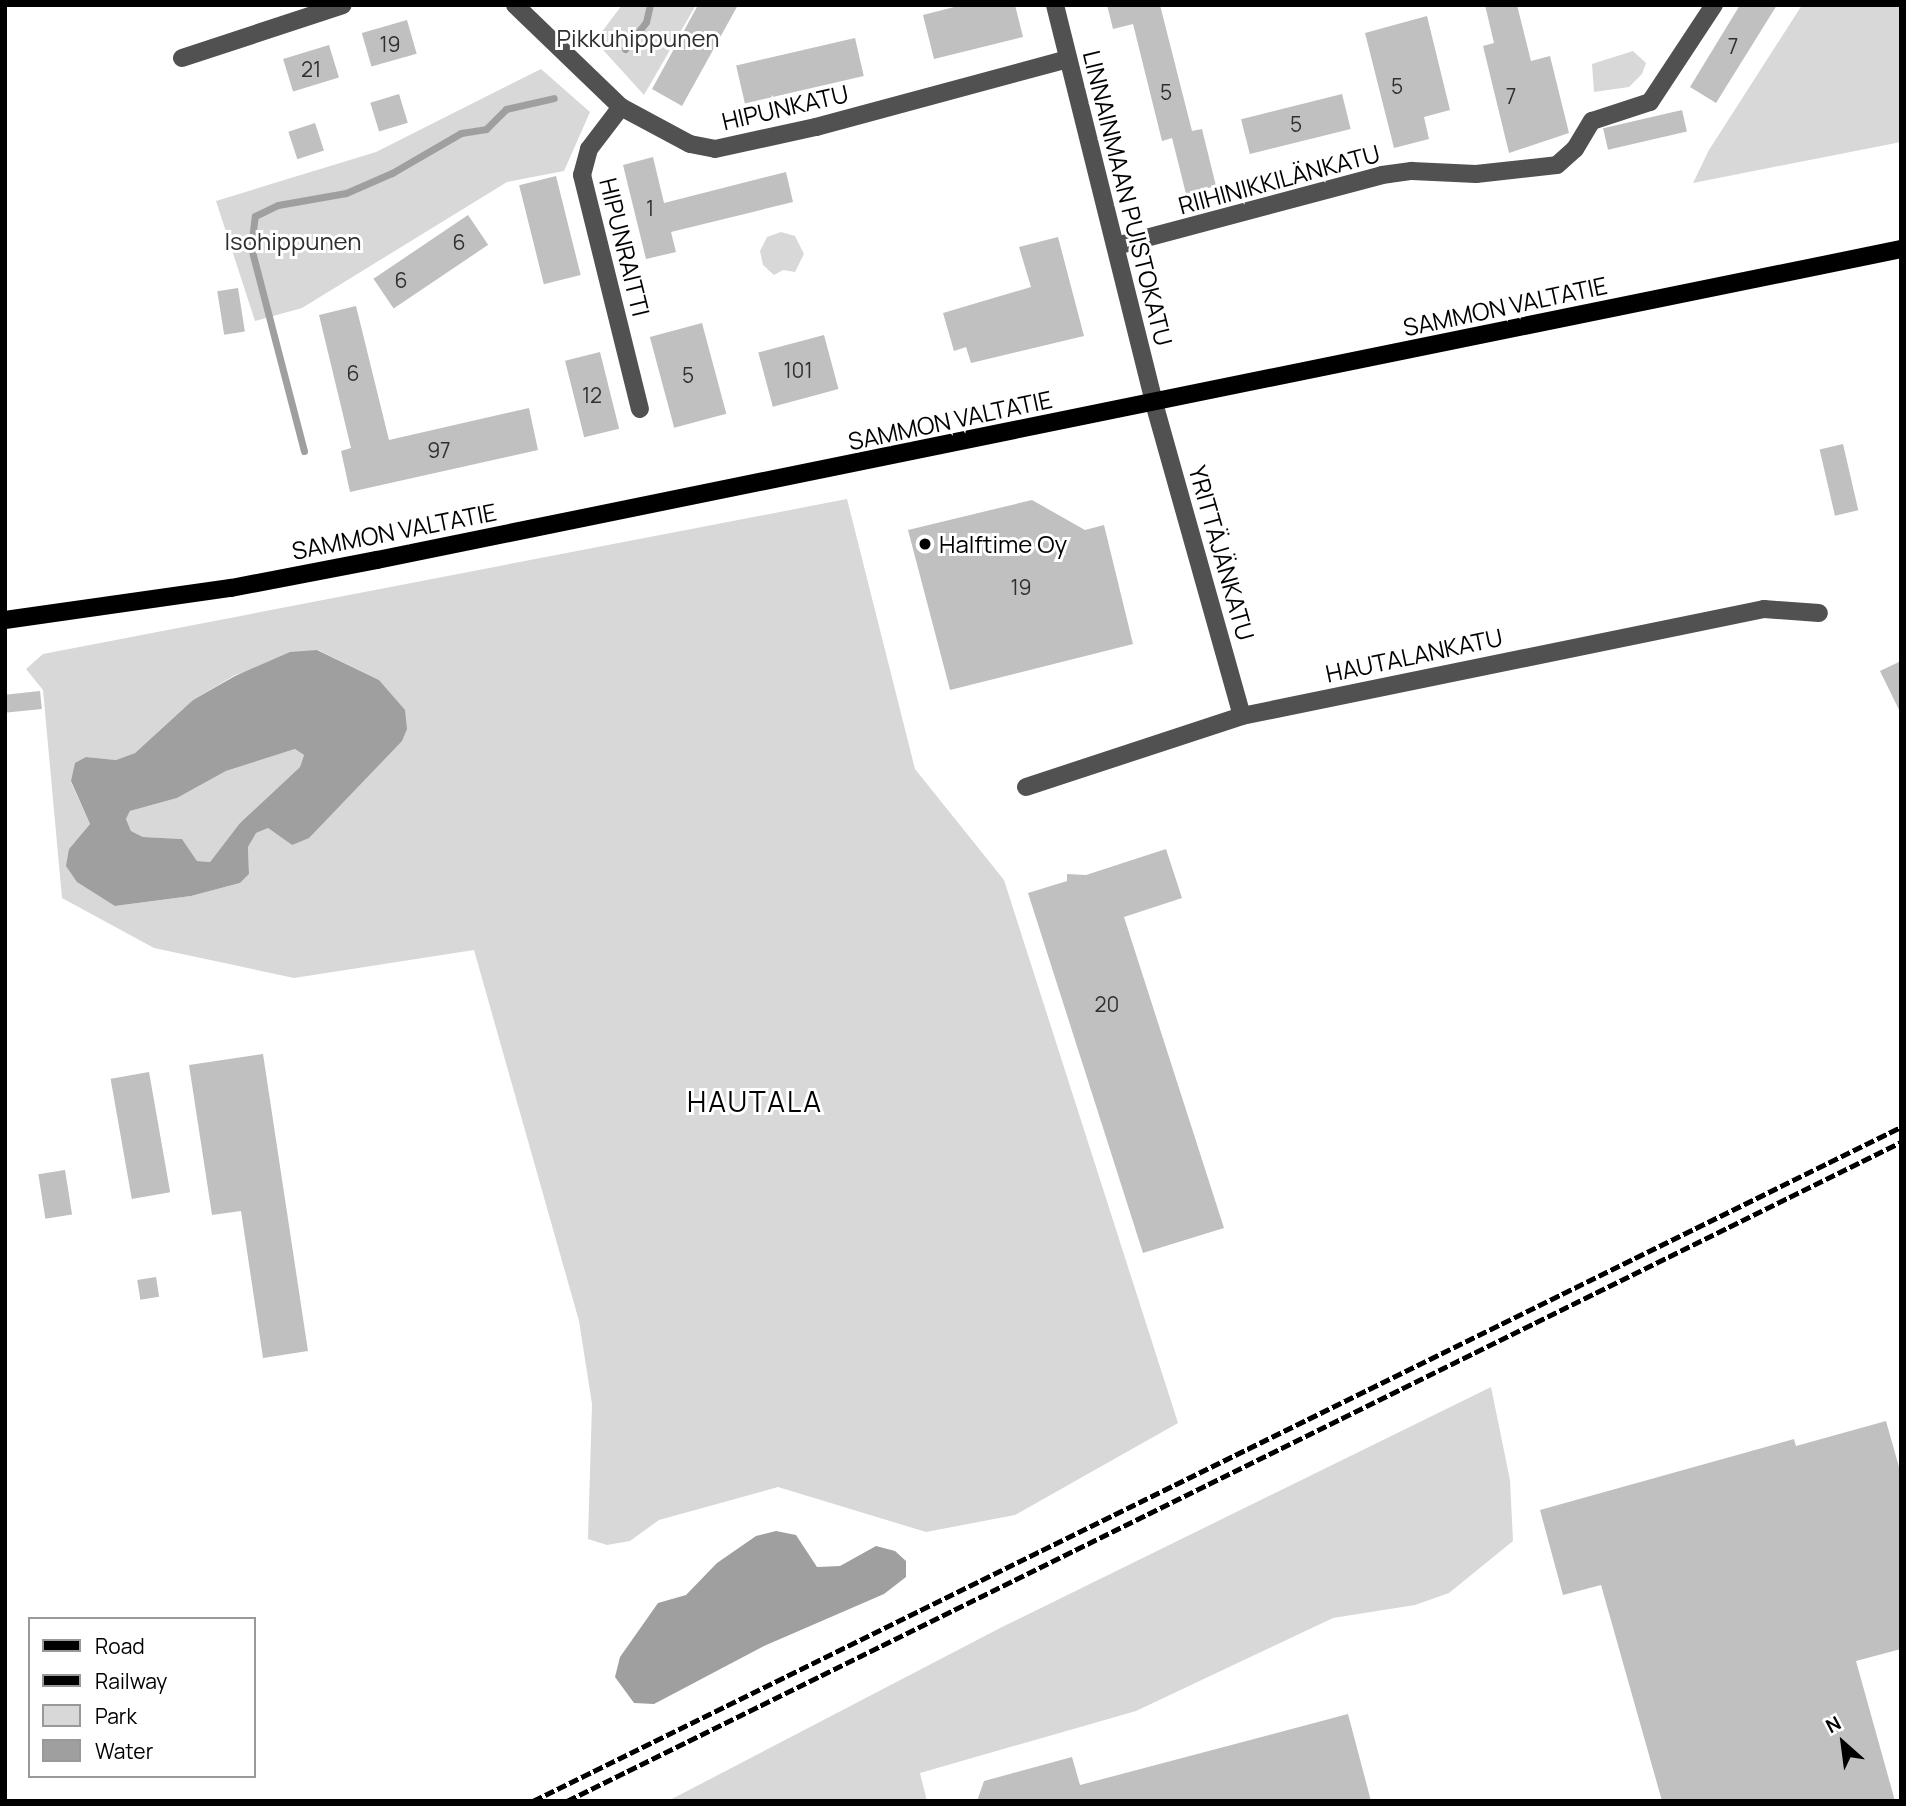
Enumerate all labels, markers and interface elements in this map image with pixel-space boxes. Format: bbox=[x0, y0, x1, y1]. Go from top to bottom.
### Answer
park label: Pikkuhippunen bbox=[557, 24, 719, 52]
house number: 19 bbox=[379, 31, 401, 57]
house number: 7 bbox=[1728, 33, 1738, 59]
street label: LINNAINMAAN PUISTOKATU bbox=[1077, 47, 1179, 349]
house number: 21 bbox=[301, 56, 321, 82]
house number: 5 bbox=[1391, 73, 1403, 99]
street label: HIPUNKATU bbox=[719, 78, 851, 136]
house number: 5 bbox=[1160, 79, 1172, 105]
house number: 7 bbox=[1506, 83, 1516, 109]
house number: 5 bbox=[1290, 111, 1302, 137]
street label: RIIHINIKKILÄNKATU bbox=[1175, 138, 1383, 220]
street label: HIPUNRAITTI bbox=[594, 175, 656, 319]
house number: 1 bbox=[646, 195, 654, 221]
park label: Isohippunen bbox=[224, 227, 362, 255]
house number: 6 bbox=[452, 229, 466, 255]
house number: 6 bbox=[394, 267, 408, 293]
street label: SAMMON VALTATIE bbox=[1400, 270, 1610, 342]
house number: 101 bbox=[783, 357, 813, 383]
house number: 6 bbox=[346, 360, 360, 386]
house number: 5 bbox=[682, 362, 694, 388]
house number: 12 bbox=[582, 382, 602, 408]
street label: SAMMON VALTATIE bbox=[845, 384, 1055, 456]
house number: 97 bbox=[427, 437, 451, 463]
street label: YRITTÄJÄNKATU bbox=[1183, 462, 1261, 644]
street label: SAMMON VALTATIE bbox=[289, 497, 499, 565]
place label: Halftime Oy bbox=[939, 530, 1067, 558]
marker: Halftime Oy bbox=[917, 536, 933, 552]
house number: 19 bbox=[1010, 574, 1032, 600]
street label: HAUTALANKATU bbox=[1323, 622, 1505, 688]
house number: 20 bbox=[1095, 991, 1119, 1017]
district label: HAUTALA bbox=[688, 1084, 822, 1118]
legend bbox=[28, 1617, 256, 1778]
text: Road bbox=[95, 1632, 145, 1660]
text: Railway bbox=[95, 1667, 167, 1695]
text: Park bbox=[95, 1702, 137, 1730]
north arrow bbox=[1808, 1708, 1878, 1778]
text: N bbox=[1821, 1710, 1845, 1739]
text: Water bbox=[95, 1737, 153, 1765]

